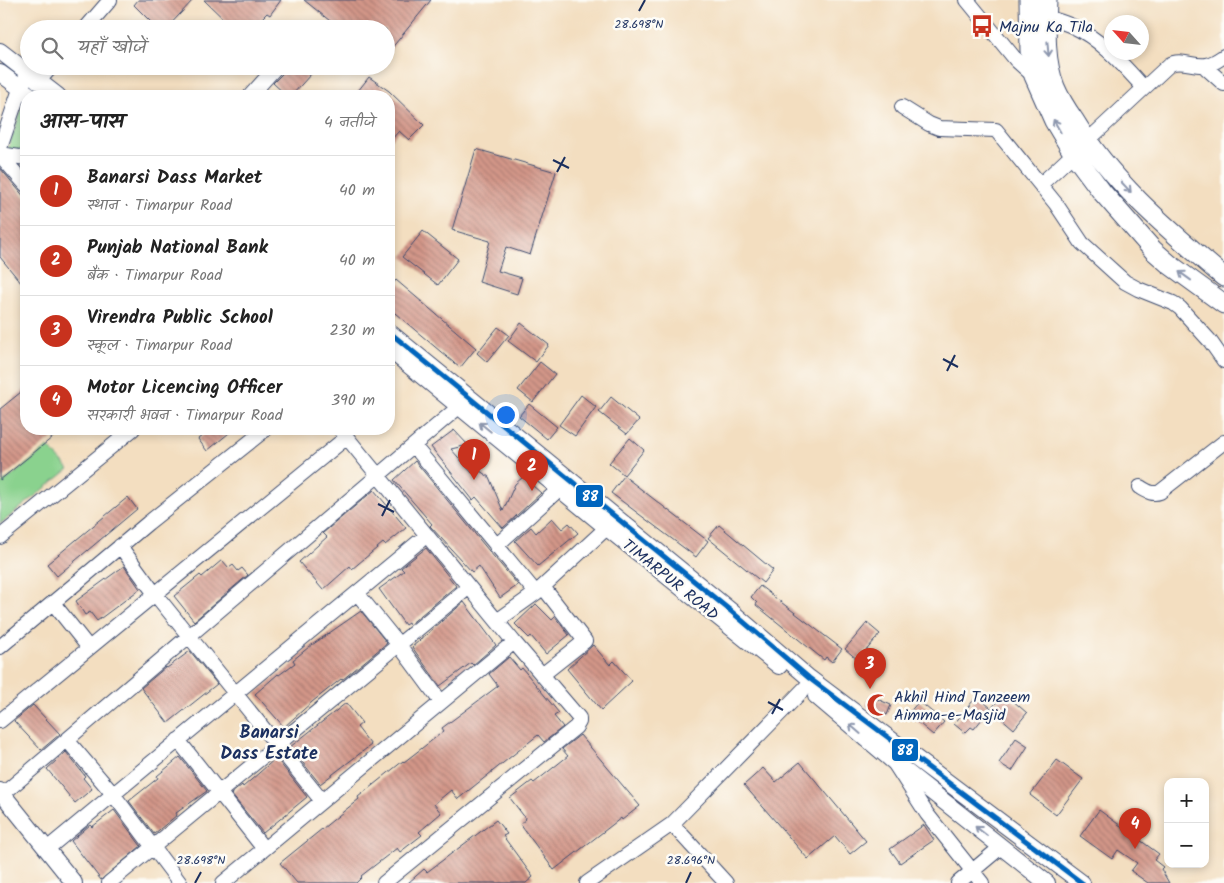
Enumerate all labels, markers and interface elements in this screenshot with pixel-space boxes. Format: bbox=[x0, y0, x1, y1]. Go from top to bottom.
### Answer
bus stop icon: Majnu Ka Tila bbox=[969, 13, 995, 39]
text: 28.698°N bbox=[615, 15, 663, 34]
place label: Majnu Ka Tila bbox=[999, 15, 1093, 40]
north arrow bbox=[1104, 15, 1149, 60]
search box bbox=[20, 20, 395, 75]
text: यहाँ खोजें bbox=[78, 33, 147, 63]
icon: search bbox=[38, 34, 66, 62]
one-way arrow bbox=[1043, 40, 1052, 56]
text: आस-पास bbox=[40, 106, 124, 139]
text: 4 नतीजे bbox=[324, 110, 375, 135]
one-way arrow bbox=[1052, 120, 1062, 134]
text: Banarsi Dass Market bbox=[87, 163, 262, 193]
text: 1 bbox=[54, 178, 58, 203]
text: 40 m bbox=[339, 178, 375, 203]
one-way arrow bbox=[1120, 181, 1132, 194]
text: स्थान · Timarpur Road bbox=[87, 193, 232, 218]
text: Punjab National Bank bbox=[87, 233, 268, 263]
text: 2 bbox=[51, 248, 61, 273]
text: 40 m bbox=[339, 248, 375, 273]
text: बैंक · Timarpur Road bbox=[87, 263, 222, 288]
one-way arrow bbox=[1178, 271, 1192, 281]
text: Virendra Public School bbox=[87, 303, 273, 333]
text: 3 bbox=[52, 318, 60, 343]
text: 230 m bbox=[329, 318, 375, 343]
text: स्कूल · Timarpur Road bbox=[87, 333, 232, 358]
text: Motor Licencing Officer bbox=[87, 373, 282, 403]
text: 4 bbox=[52, 388, 60, 413]
text: 390 m bbox=[331, 388, 375, 413]
your location bbox=[493, 402, 519, 428]
text: सरकारी भवन · Timarpur Road bbox=[87, 403, 283, 428]
one-way arrow bbox=[479, 422, 492, 433]
pin: 1 bbox=[458, 439, 490, 480]
pin: 2 bbox=[516, 450, 548, 491]
line badge: 88 bbox=[575, 484, 604, 508]
text: 88 bbox=[582, 486, 599, 508]
street label: TIMARPUR ROAD bbox=[616, 533, 724, 627]
pin: 3 bbox=[854, 648, 886, 689]
place label: Akhil Hind Tanzeem Aimma-e-Masjid bbox=[894, 685, 1030, 728]
mosque icon: Akhil Hind Tanzeem Aimma-e-Masjid bbox=[865, 692, 891, 718]
district label: Banarsi Dass Estate bbox=[220, 719, 318, 769]
one-way arrow bbox=[849, 724, 862, 735]
line badge: 88 bbox=[891, 738, 919, 762]
text: 88 bbox=[897, 740, 914, 762]
map controls bbox=[1164, 778, 1209, 868]
button: + bbox=[1164, 778, 1209, 823]
pin: 4 bbox=[1119, 808, 1151, 849]
button: − bbox=[1164, 823, 1209, 868]
one-way arrow bbox=[975, 826, 988, 837]
text: 28.698°N bbox=[177, 851, 225, 870]
text: 28.696°N bbox=[667, 851, 715, 870]

